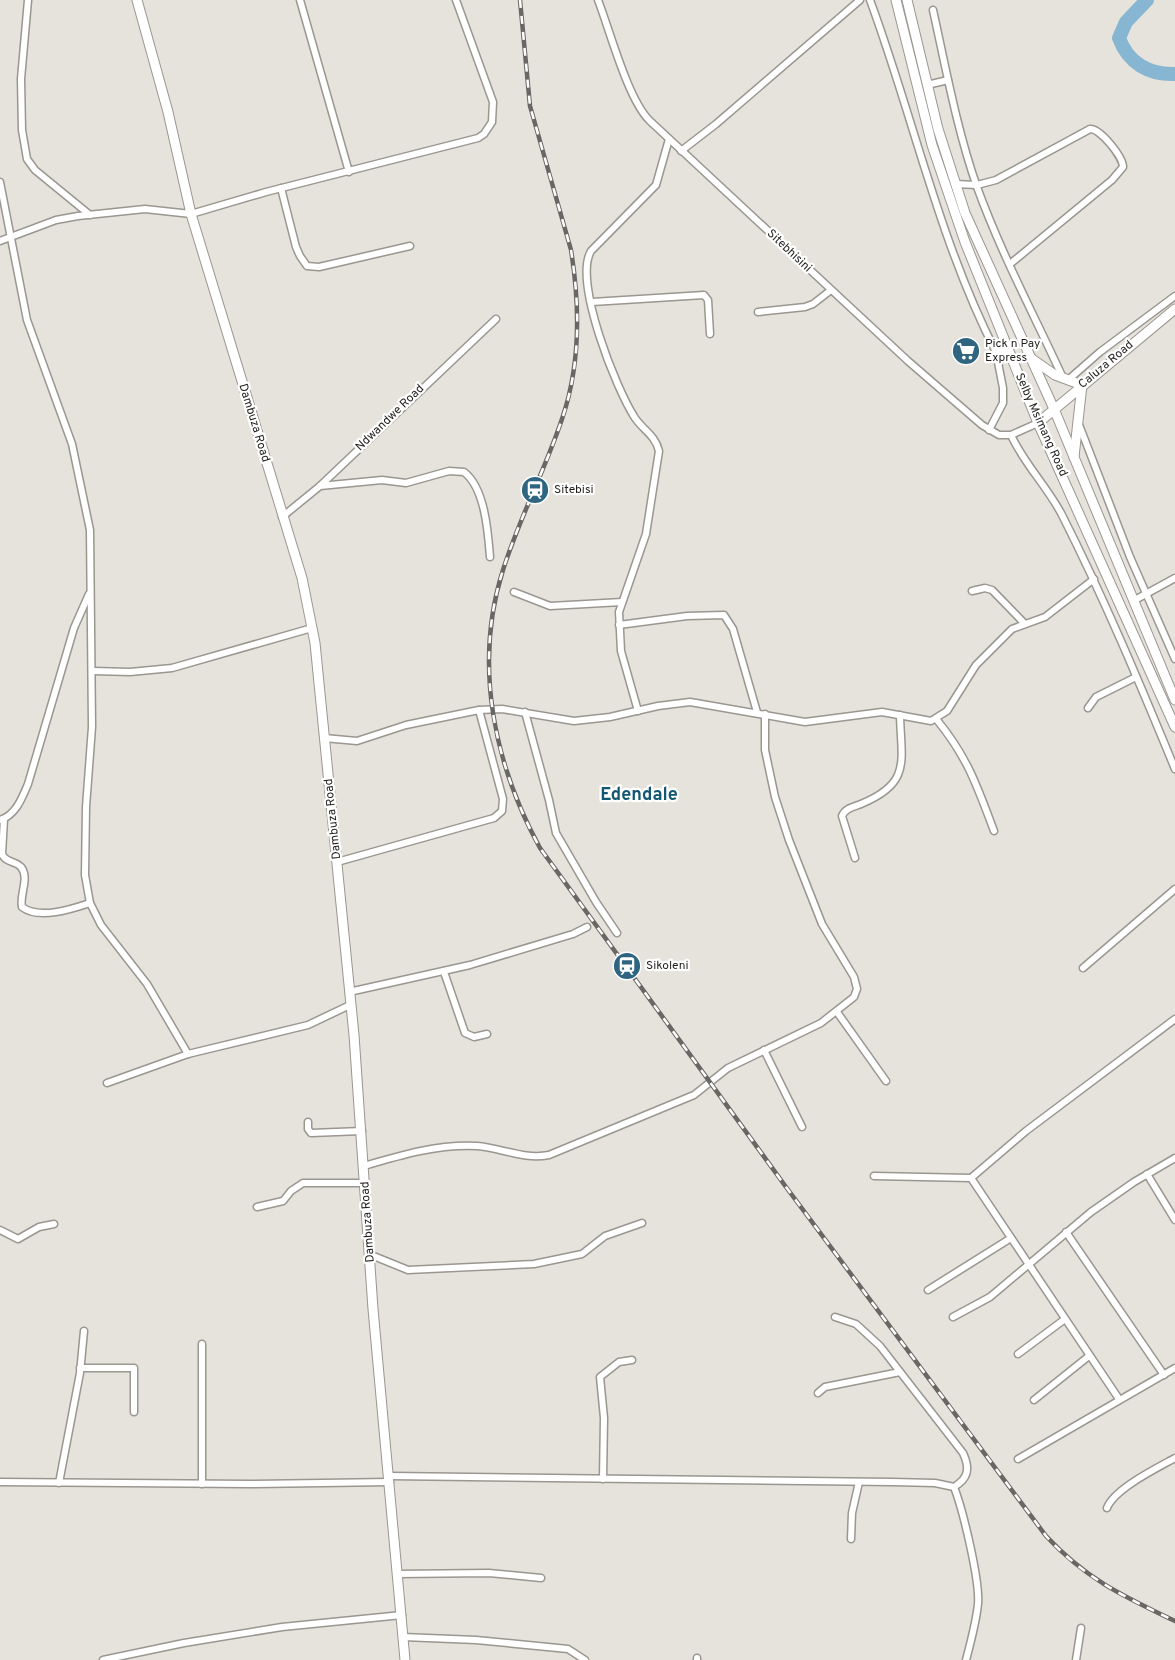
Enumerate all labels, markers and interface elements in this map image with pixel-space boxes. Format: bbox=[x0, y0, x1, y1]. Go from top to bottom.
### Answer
street label: Sitebhisini bbox=[763, 226, 815, 276]
supermarket icon: Pick n Pay Express bbox=[951, 336, 981, 366]
place label: Pick n Pay Express bbox=[985, 336, 1040, 366]
street label: Caluza Road bbox=[1075, 337, 1137, 393]
street label: Selby Msimang Road bbox=[1011, 371, 1071, 479]
street label: Ndwandwe Road bbox=[352, 381, 428, 455]
street label: Dambuza Road bbox=[234, 382, 274, 464]
station icon: Sitebisi bbox=[520, 475, 550, 505]
place label: Sitebisi bbox=[554, 482, 594, 498]
street label: Dambuza Road bbox=[321, 778, 345, 860]
district label: Edendale bbox=[600, 784, 678, 807]
station icon: Sikoleni bbox=[612, 951, 642, 981]
place label: Sikoleni bbox=[646, 958, 688, 974]
street label: Dambuza Road bbox=[357, 1181, 379, 1263]

